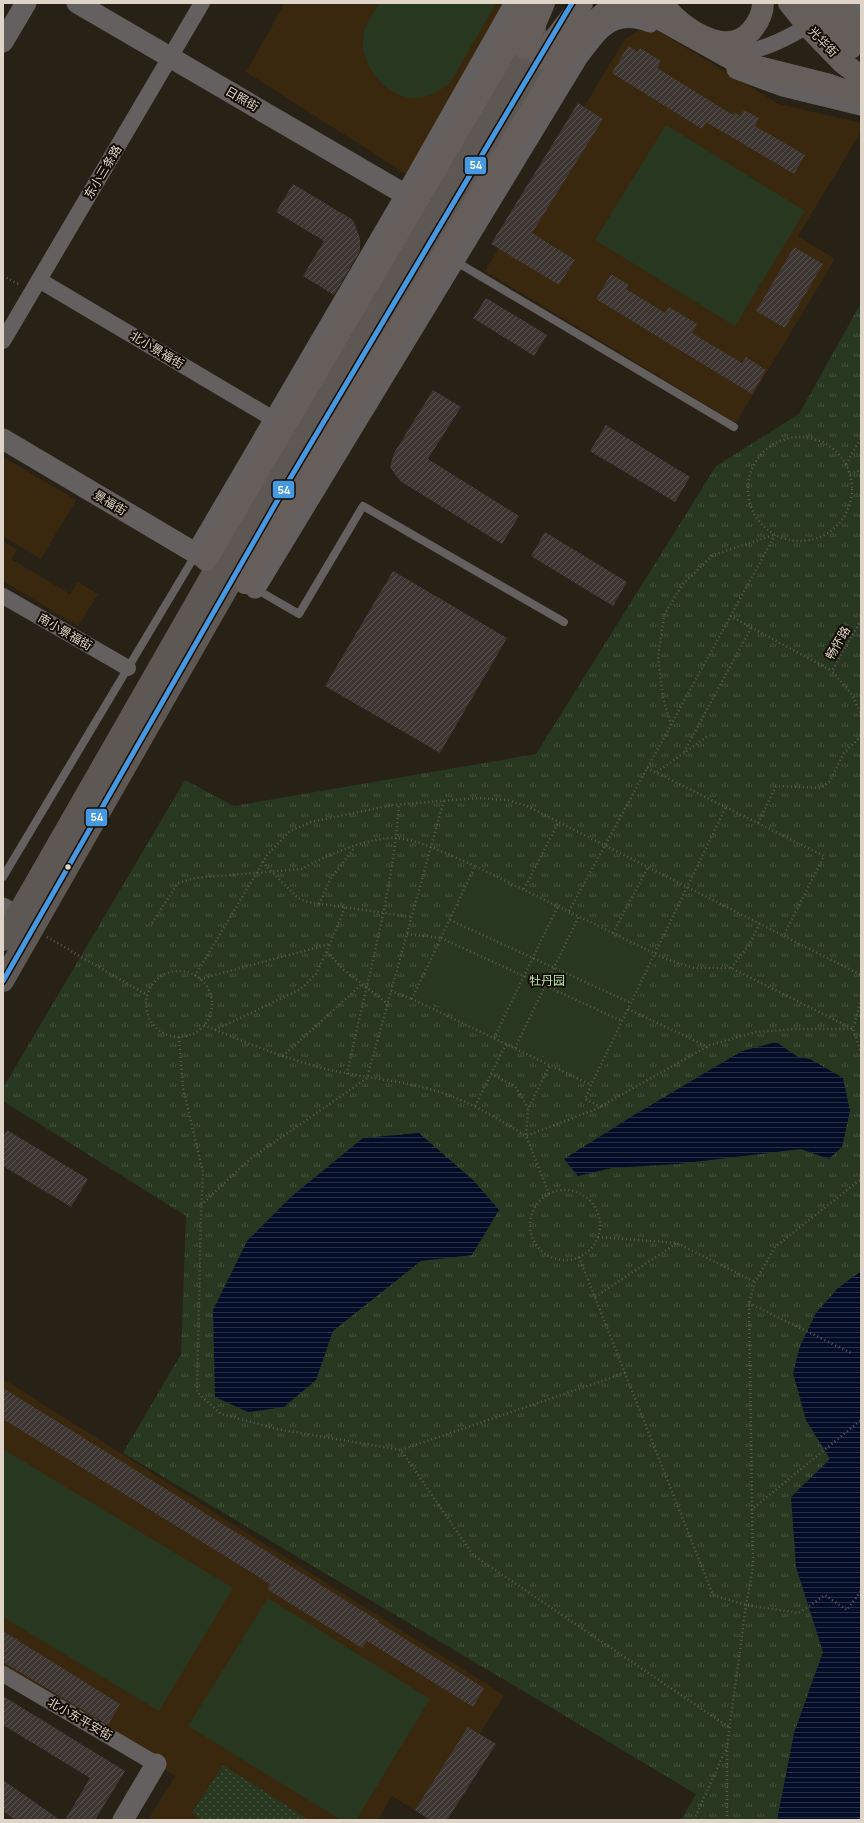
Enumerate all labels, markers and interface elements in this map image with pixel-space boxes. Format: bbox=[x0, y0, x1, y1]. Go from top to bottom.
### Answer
street label: 光华街 bbox=[805, 23, 842, 61]
street label: 日照街 bbox=[222, 82, 262, 115]
street label: 东小三条路 bbox=[80, 142, 125, 202]
line badge: 54 bbox=[464, 156, 487, 175]
text: 54 bbox=[469, 157, 483, 172]
street label: 北小景福街 bbox=[127, 327, 187, 372]
line badge: 54 bbox=[272, 480, 295, 499]
text: 54 bbox=[277, 482, 291, 497]
street label: 景福街 bbox=[90, 486, 130, 519]
street label: 南小景福街 bbox=[35, 609, 95, 654]
street label: 畅怀路 bbox=[821, 623, 854, 663]
line badge: 54 bbox=[85, 808, 108, 827]
text: 54 bbox=[90, 809, 104, 824]
unlabelled marker bbox=[63, 862, 73, 872]
park label: 牡丹园 bbox=[529, 972, 565, 989]
street label: 北小东平安街 bbox=[45, 1693, 116, 1744]

